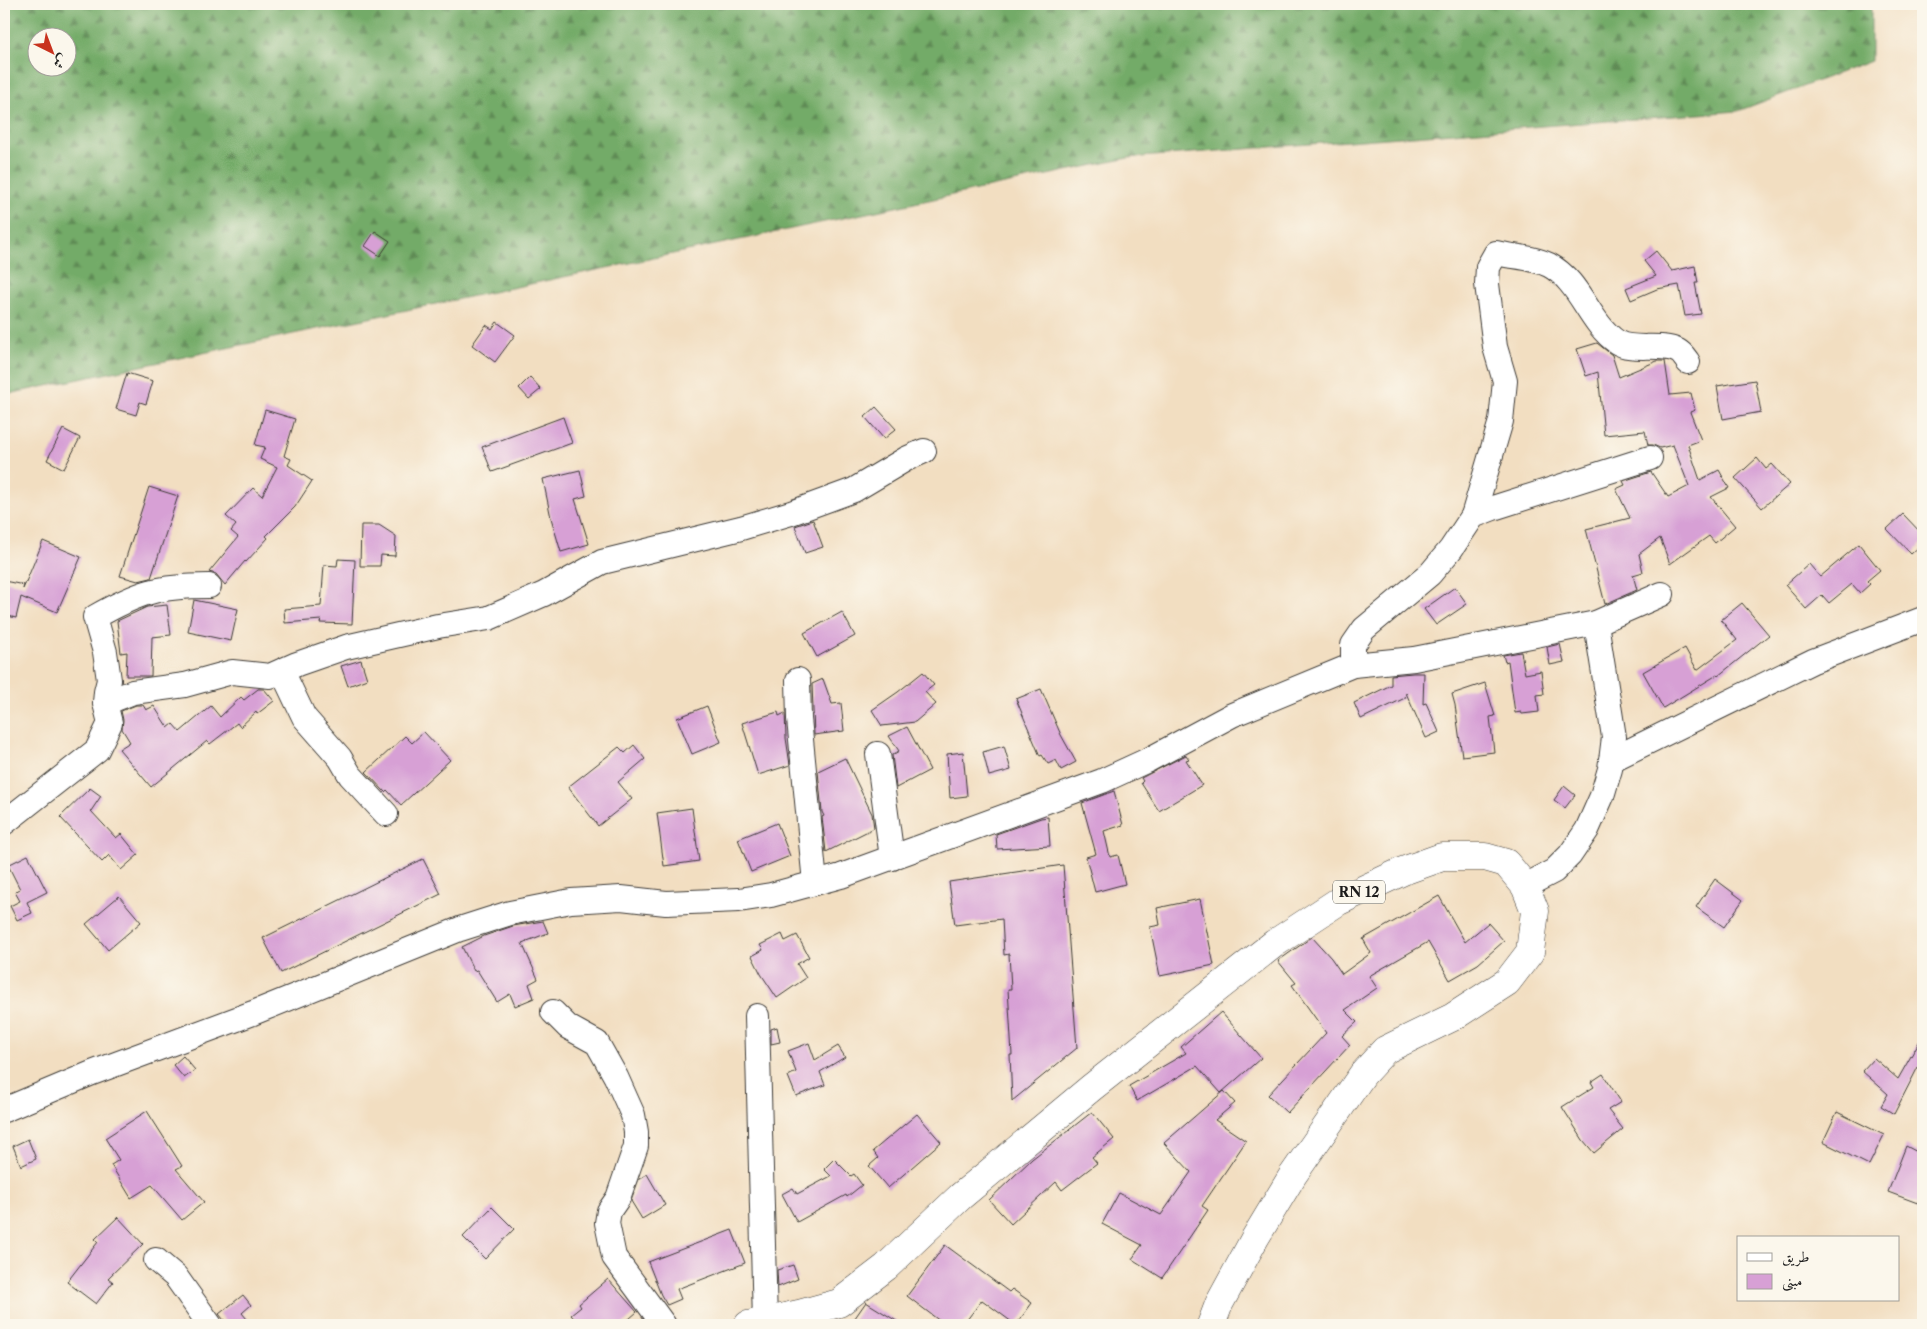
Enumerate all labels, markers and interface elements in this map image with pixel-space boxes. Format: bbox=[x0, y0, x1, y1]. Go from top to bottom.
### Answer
north arrow bbox=[28, 28, 78, 78]
text: ش bbox=[49, 50, 72, 73]
road number: RN 12 bbox=[1333, 880, 1385, 904]
legend bbox=[1737, 1236, 1900, 1302]
text: طريق bbox=[1782, 1247, 1809, 1267]
text: مبنى bbox=[1782, 1271, 1802, 1292]

